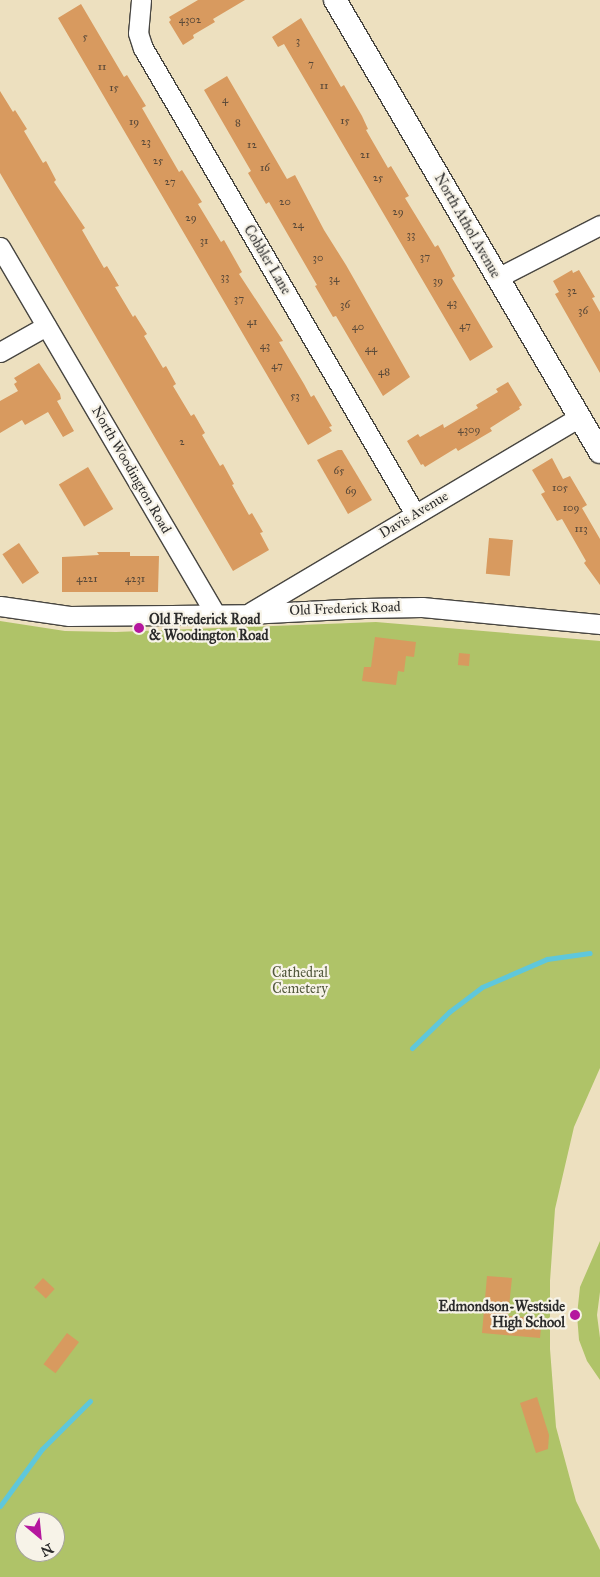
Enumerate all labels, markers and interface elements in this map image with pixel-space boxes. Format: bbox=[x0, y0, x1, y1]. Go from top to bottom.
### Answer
house number: 4302 bbox=[179, 13, 201, 27]
house number: 5 bbox=[82, 30, 88, 44]
house number: 3 bbox=[296, 34, 300, 48]
house number: 7 bbox=[308, 57, 314, 71]
house number: 11 bbox=[98, 60, 106, 74]
house number: 11 bbox=[320, 79, 328, 93]
house number: 15 bbox=[109, 81, 119, 95]
house number: 4 bbox=[222, 93, 228, 107]
house number: 15 bbox=[340, 114, 350, 128]
house number: 19 bbox=[129, 115, 139, 129]
house number: 8 bbox=[235, 116, 241, 130]
house number: 23 bbox=[141, 135, 151, 149]
house number: 12 bbox=[247, 138, 257, 152]
house number: 21 bbox=[360, 148, 370, 162]
house number: 25 bbox=[153, 154, 163, 168]
house number: 16 bbox=[260, 161, 270, 175]
house number: 25 bbox=[373, 171, 383, 185]
street label: North Athol Avenue bbox=[430, 171, 504, 281]
house number: 27 bbox=[164, 175, 176, 189]
house number: 20 bbox=[279, 195, 291, 209]
house number: 29 bbox=[392, 205, 404, 219]
house number: 29 bbox=[185, 211, 197, 225]
house number: 24 bbox=[292, 218, 304, 232]
street label: Cobbler Lane bbox=[240, 222, 294, 298]
house number: 33 bbox=[407, 228, 415, 242]
house number: 31 bbox=[200, 234, 208, 248]
house number: 37 bbox=[420, 250, 430, 264]
house number: 30 bbox=[313, 251, 323, 265]
house number: 33 bbox=[221, 270, 229, 284]
house number: 34 bbox=[329, 272, 339, 286]
house number: 39 bbox=[433, 274, 443, 288]
house number: 32 bbox=[567, 284, 577, 298]
house number: 37 bbox=[234, 292, 244, 306]
house number: 43 bbox=[447, 296, 457, 310]
house number: 36 bbox=[340, 298, 350, 312]
house number: 36 bbox=[578, 304, 588, 318]
house number: 41 bbox=[247, 315, 257, 329]
house number: 47 bbox=[459, 319, 471, 333]
house number: 40 bbox=[352, 320, 364, 334]
house number: 43 bbox=[260, 339, 270, 353]
house number: 44 bbox=[365, 342, 377, 356]
house number: 47 bbox=[271, 359, 283, 373]
house number: 48 bbox=[378, 365, 390, 379]
house number: 53 bbox=[290, 389, 300, 403]
street label: North Woodington Road bbox=[88, 403, 174, 537]
house number: 4309 bbox=[458, 423, 480, 437]
house number: 2 bbox=[179, 435, 185, 449]
house number: 65 bbox=[334, 464, 344, 478]
house number: 105 bbox=[552, 481, 568, 495]
house number: 69 bbox=[345, 484, 357, 498]
street label: Davis Avenue bbox=[376, 488, 452, 542]
house number: 109 bbox=[563, 501, 579, 515]
house number: 113 bbox=[574, 522, 588, 536]
house number: 4221 bbox=[76, 572, 98, 586]
house number: 4231 bbox=[125, 572, 145, 586]
street label: Old Frederick Road bbox=[289, 599, 401, 619]
place label: Old Frederick Road & Woodington Road bbox=[149, 612, 268, 644]
marker: Old Frederick Road & Woodington Road bbox=[133, 622, 145, 634]
park label: Cathedral Cemetery bbox=[272, 965, 328, 998]
place label: Edmondson-Westside High School bbox=[439, 1299, 565, 1331]
marker: Edmondson-Westside High School bbox=[569, 1309, 581, 1321]
north arrow bbox=[15, 1512, 65, 1562]
text: N bbox=[38, 1540, 56, 1560]

